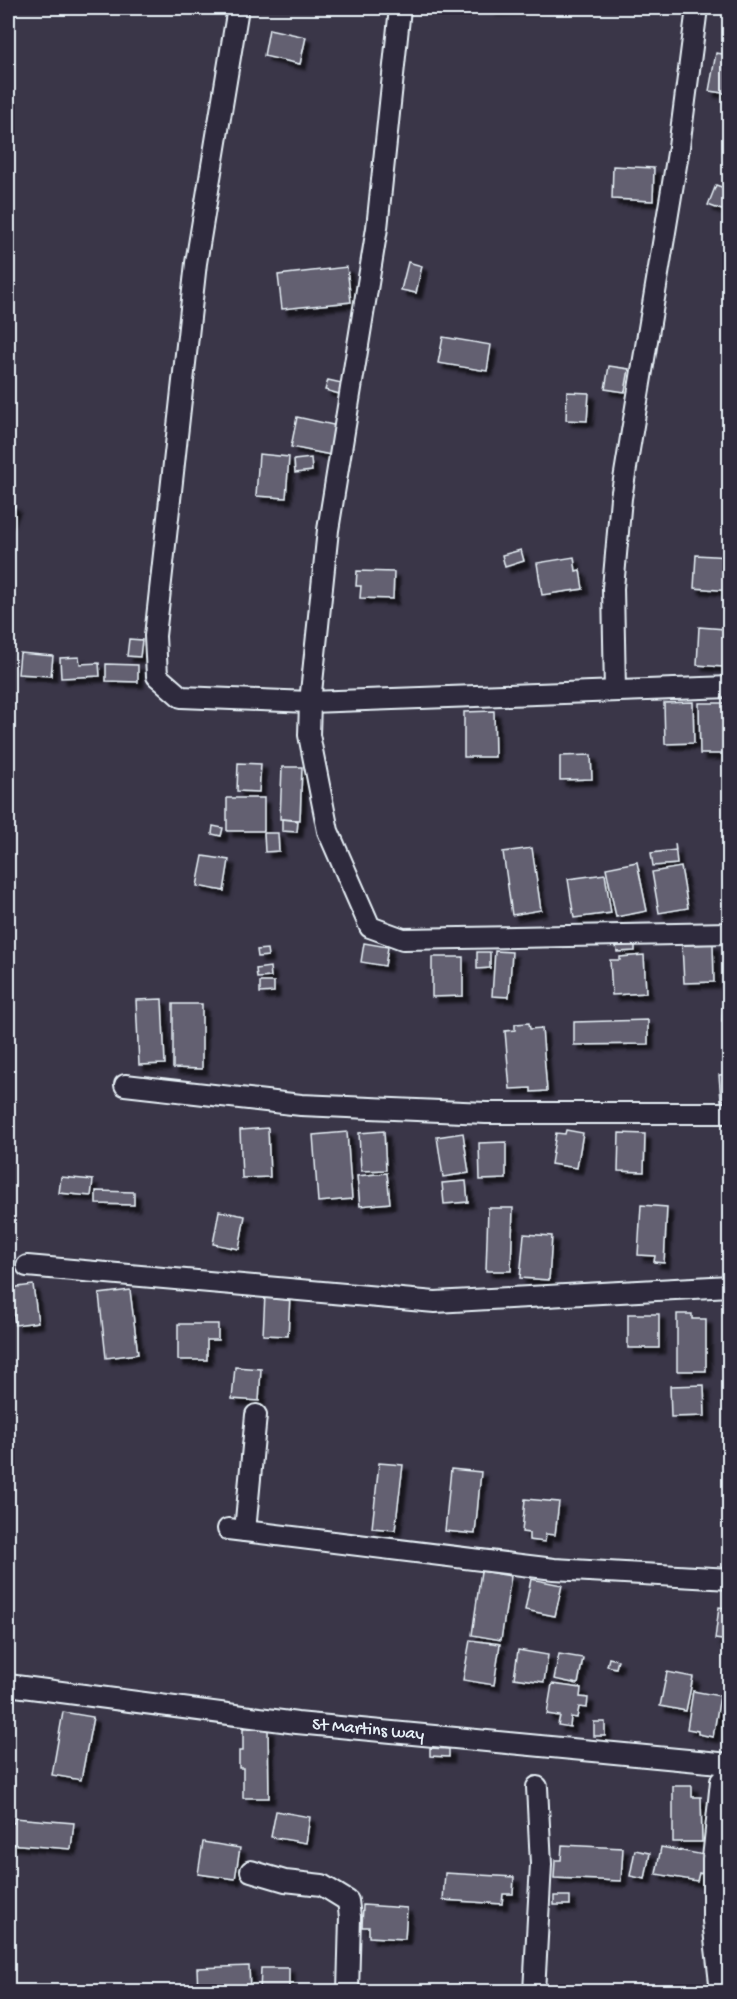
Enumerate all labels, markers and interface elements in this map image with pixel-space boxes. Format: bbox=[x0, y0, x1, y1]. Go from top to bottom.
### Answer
street label: St Martins way bbox=[311, 1714, 425, 1746]

